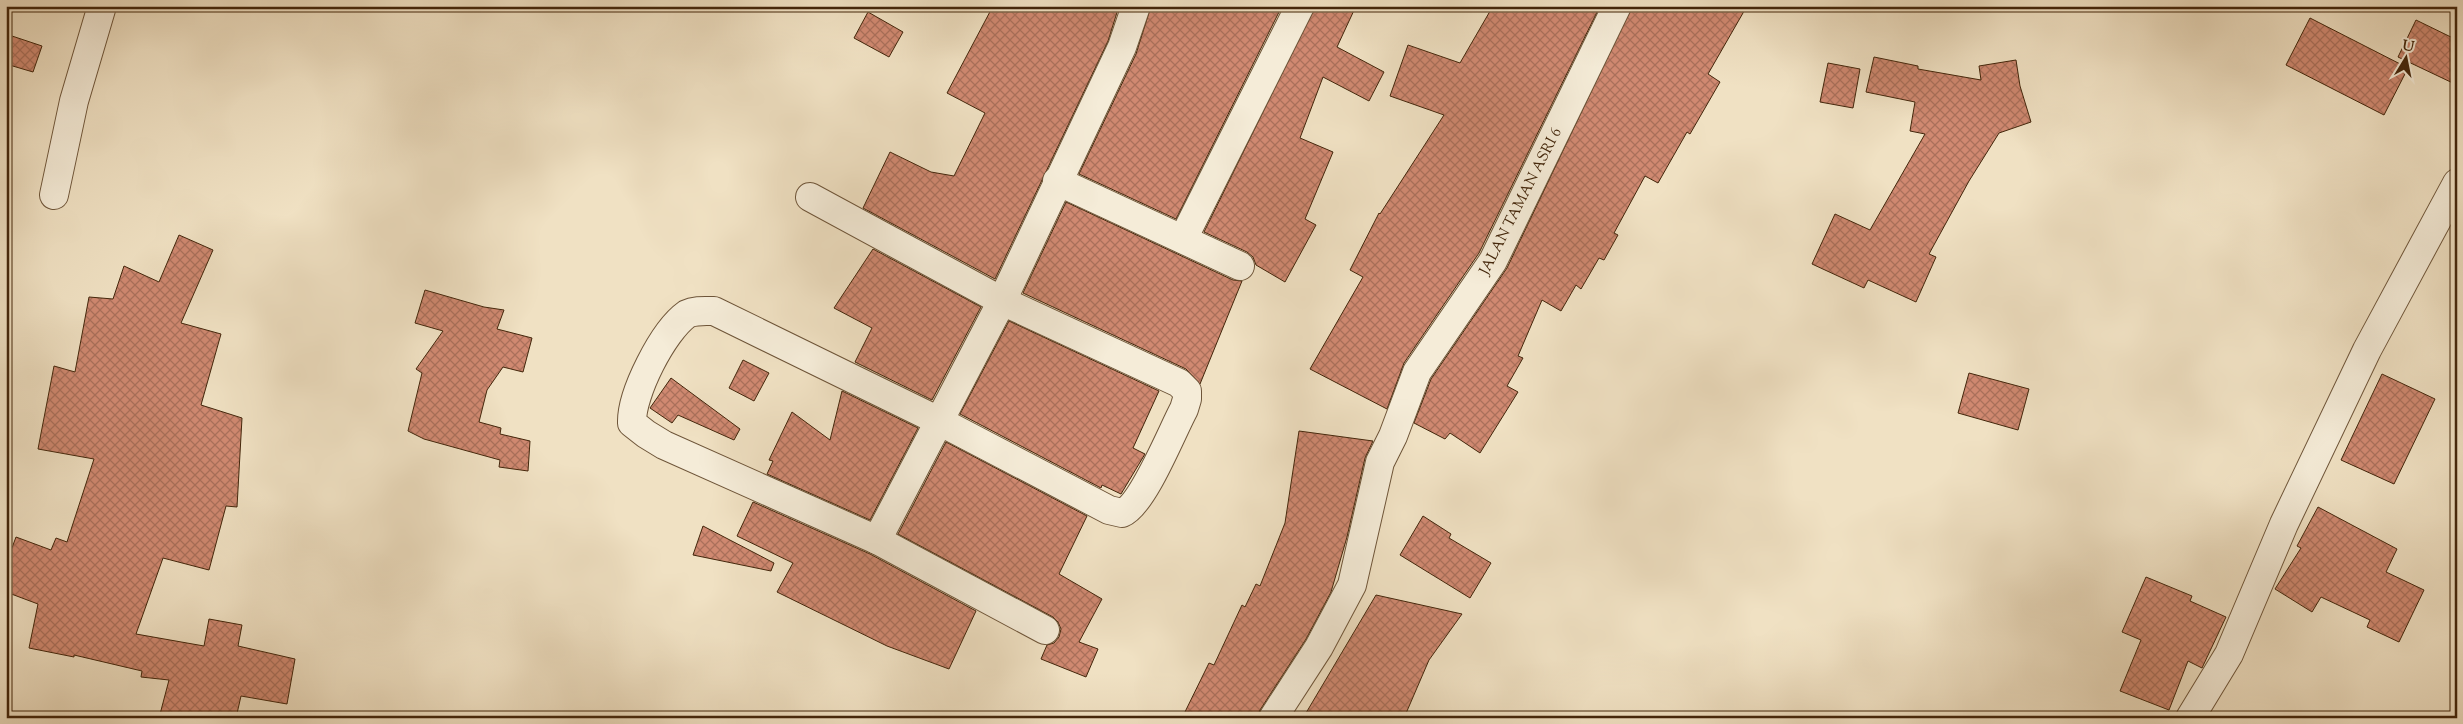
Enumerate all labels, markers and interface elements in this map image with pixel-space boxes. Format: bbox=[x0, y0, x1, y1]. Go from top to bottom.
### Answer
north arrow bbox=[2380, 32, 2430, 82]
text: U bbox=[2401, 36, 2416, 58]
street label: JALAN TAMAN ASRI 6 bbox=[1475, 124, 1568, 280]

